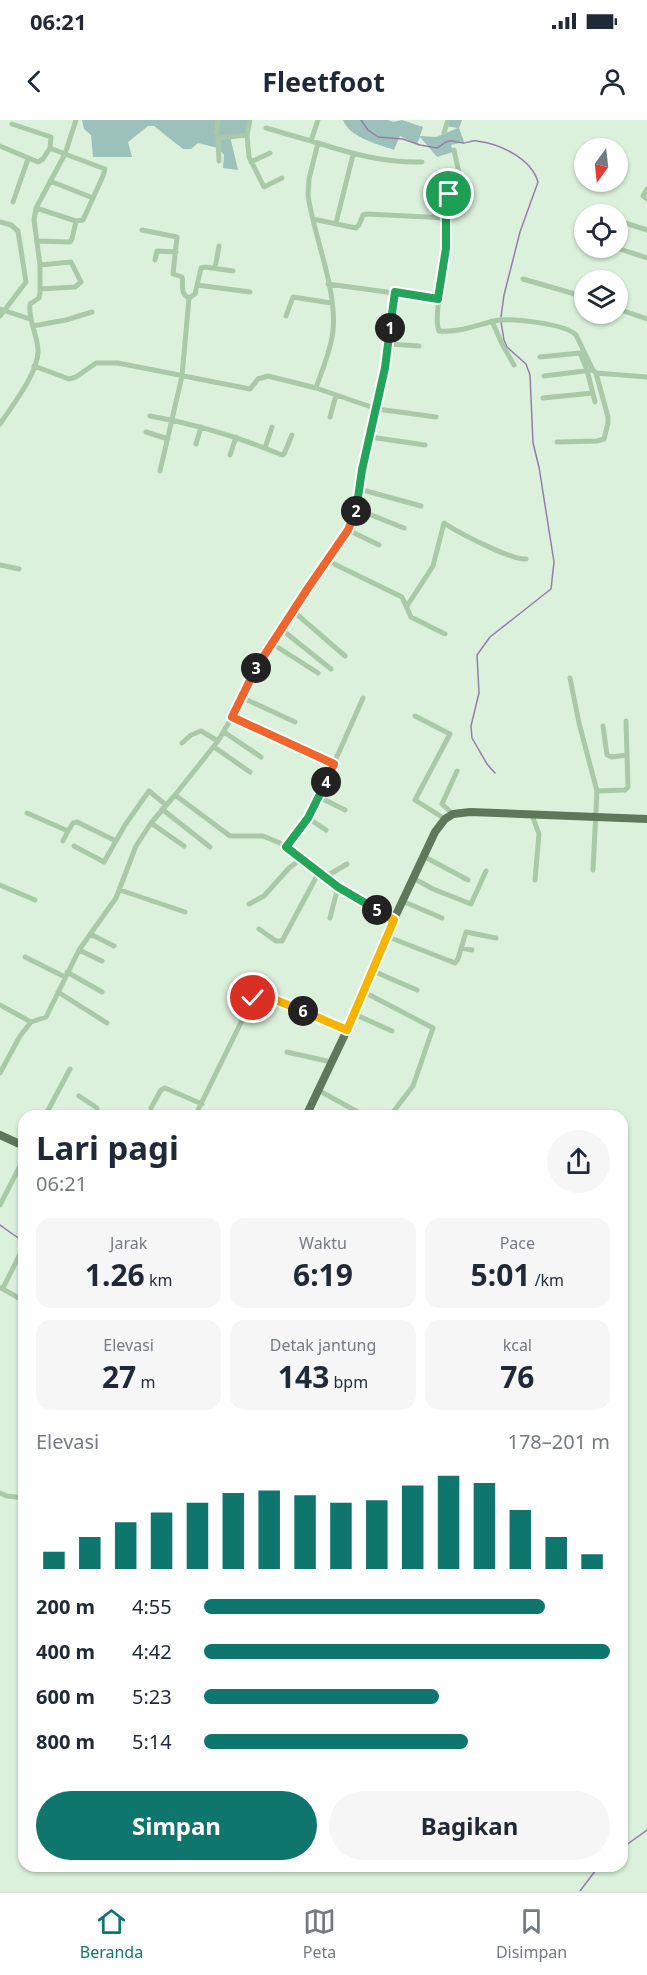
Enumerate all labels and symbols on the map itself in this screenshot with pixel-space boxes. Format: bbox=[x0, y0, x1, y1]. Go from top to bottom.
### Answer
north arrow bbox=[574, 138, 628, 192]
pin bbox=[423, 168, 474, 219]
pin: 1 bbox=[375, 313, 405, 343]
pin: 2 bbox=[341, 496, 371, 526]
pin: 3 bbox=[241, 653, 271, 683]
pin: 4 bbox=[311, 767, 341, 797]
pin: 5 bbox=[362, 895, 392, 925]
pin bbox=[227, 972, 278, 1023]
pin: 6 bbox=[288, 996, 318, 1026]

